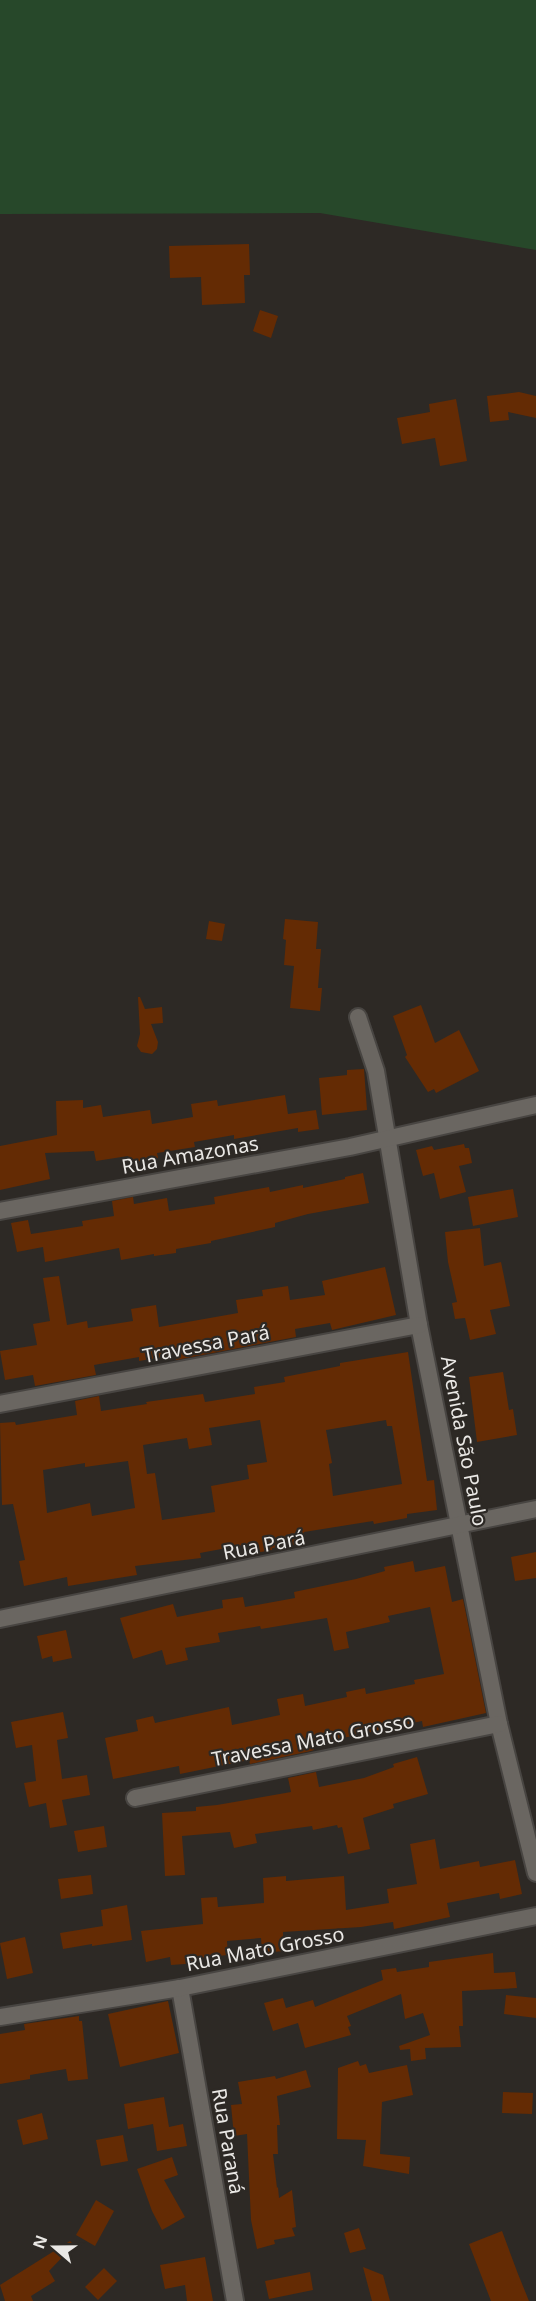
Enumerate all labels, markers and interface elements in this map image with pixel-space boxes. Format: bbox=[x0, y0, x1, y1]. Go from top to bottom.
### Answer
street label: Rua Amazonas bbox=[119, 1129, 261, 1180]
street label: Travessa Pará bbox=[140, 1318, 272, 1369]
street label: Avenida São Paulo bbox=[435, 1353, 494, 1528]
street label: Rua Pará bbox=[220, 1523, 308, 1566]
street label: Travessa Mato Grosso bbox=[209, 1707, 417, 1772]
street label: Rua Mato Grosso bbox=[183, 1920, 346, 1977]
street label: Rua Paraná bbox=[206, 2086, 251, 2196]
north arrow bbox=[24, 2217, 84, 2277]
text: N bbox=[27, 2232, 52, 2252]

